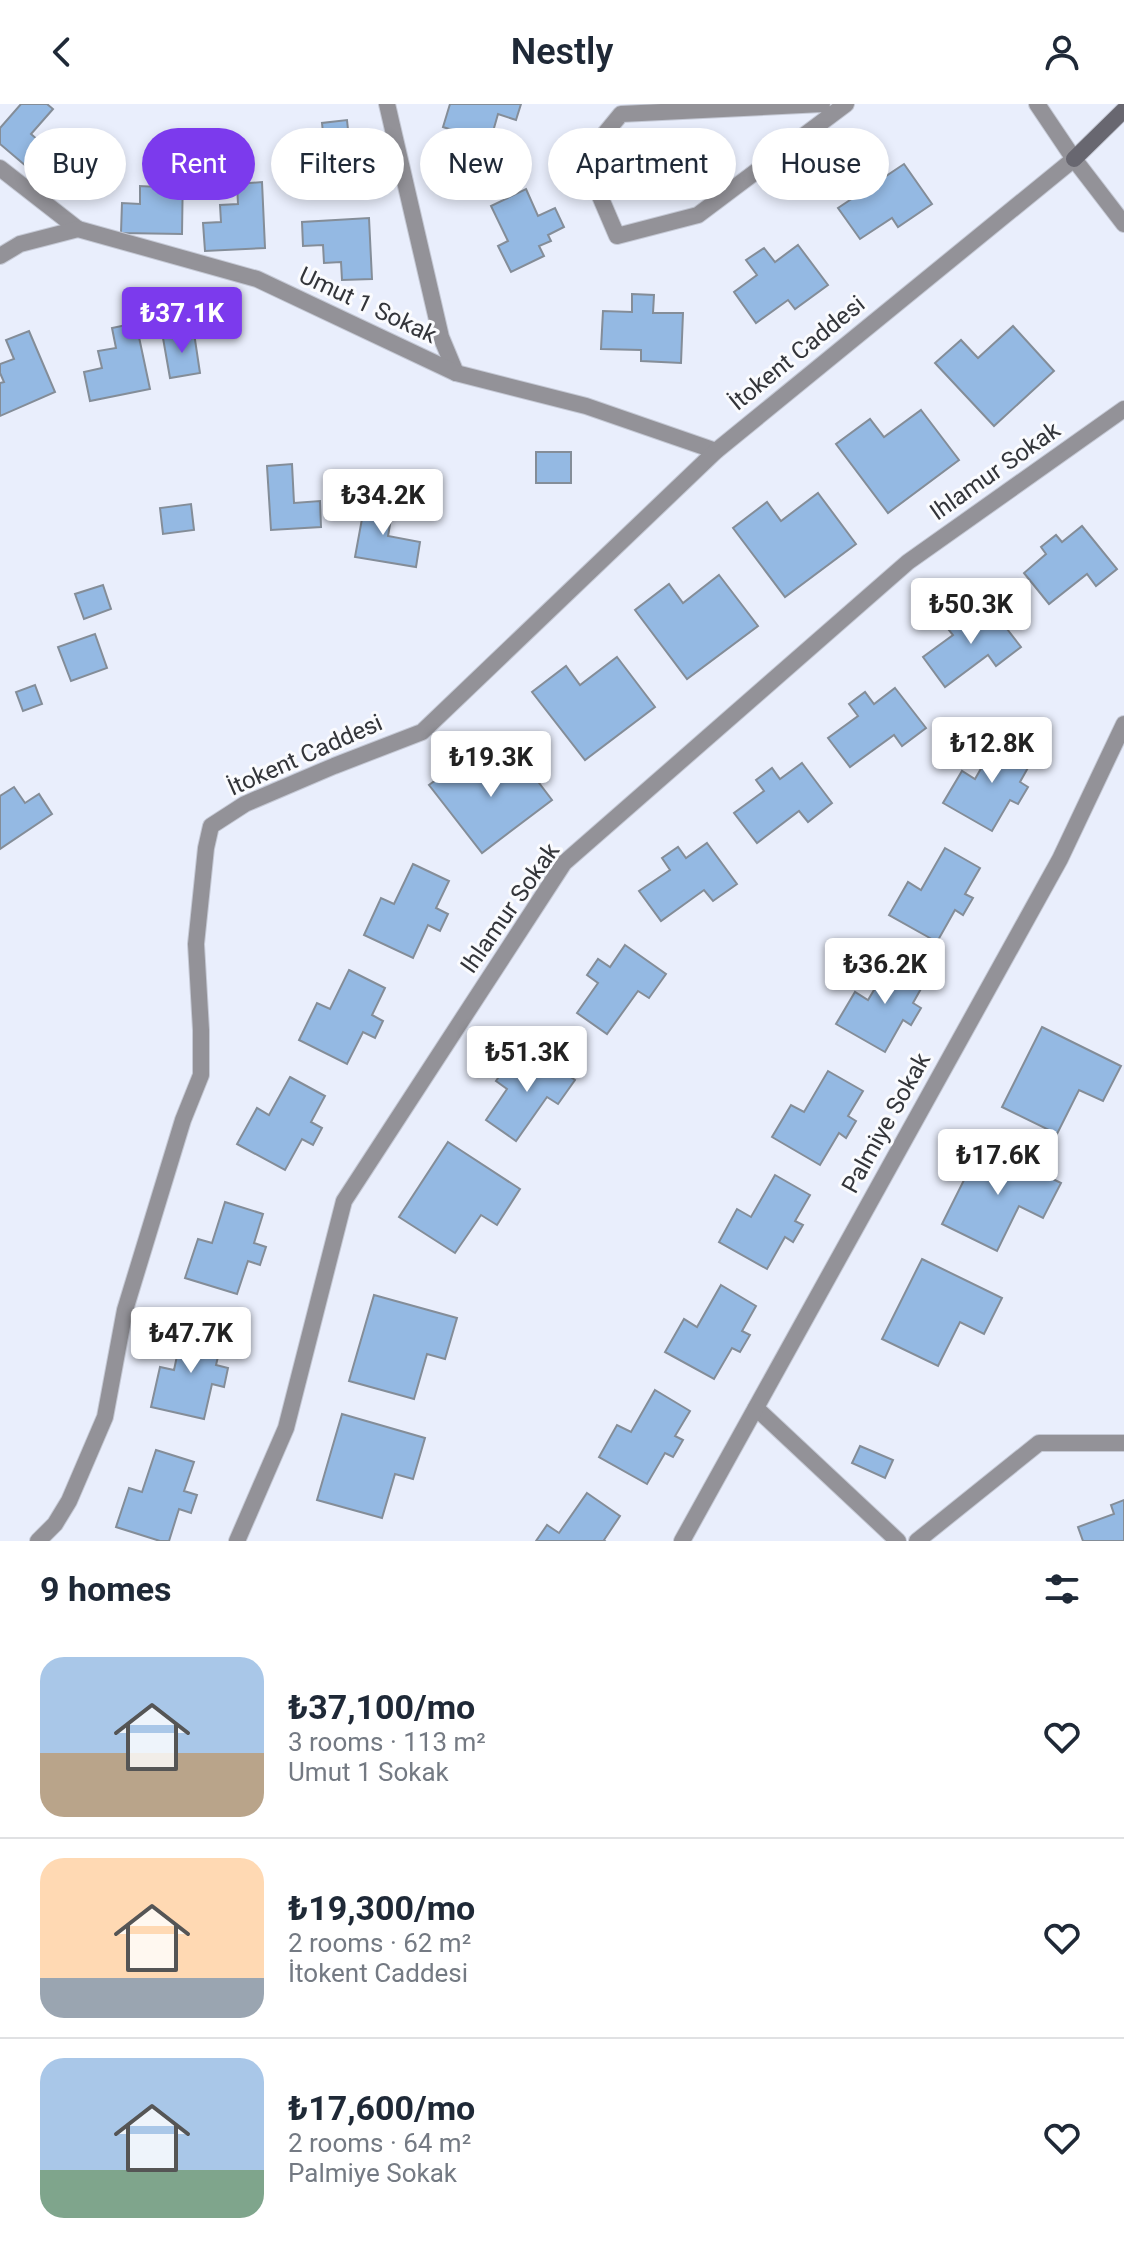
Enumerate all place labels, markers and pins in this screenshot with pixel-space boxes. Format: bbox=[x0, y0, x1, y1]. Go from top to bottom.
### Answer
pin: ₺37.1K bbox=[117, 287, 247, 355]
pin: ₺34.2K bbox=[318, 469, 448, 537]
pin: ₺50.3K bbox=[906, 578, 1036, 646]
pin: ₺12.8K bbox=[927, 717, 1057, 785]
pin: ₺19.3K bbox=[426, 731, 556, 799]
pin: ₺36.2K bbox=[820, 938, 950, 1006]
pin: ₺51.3K bbox=[462, 1026, 592, 1094]
pin: ₺17.6K bbox=[933, 1129, 1063, 1197]
pin: ₺47.7K bbox=[126, 1307, 256, 1375]

